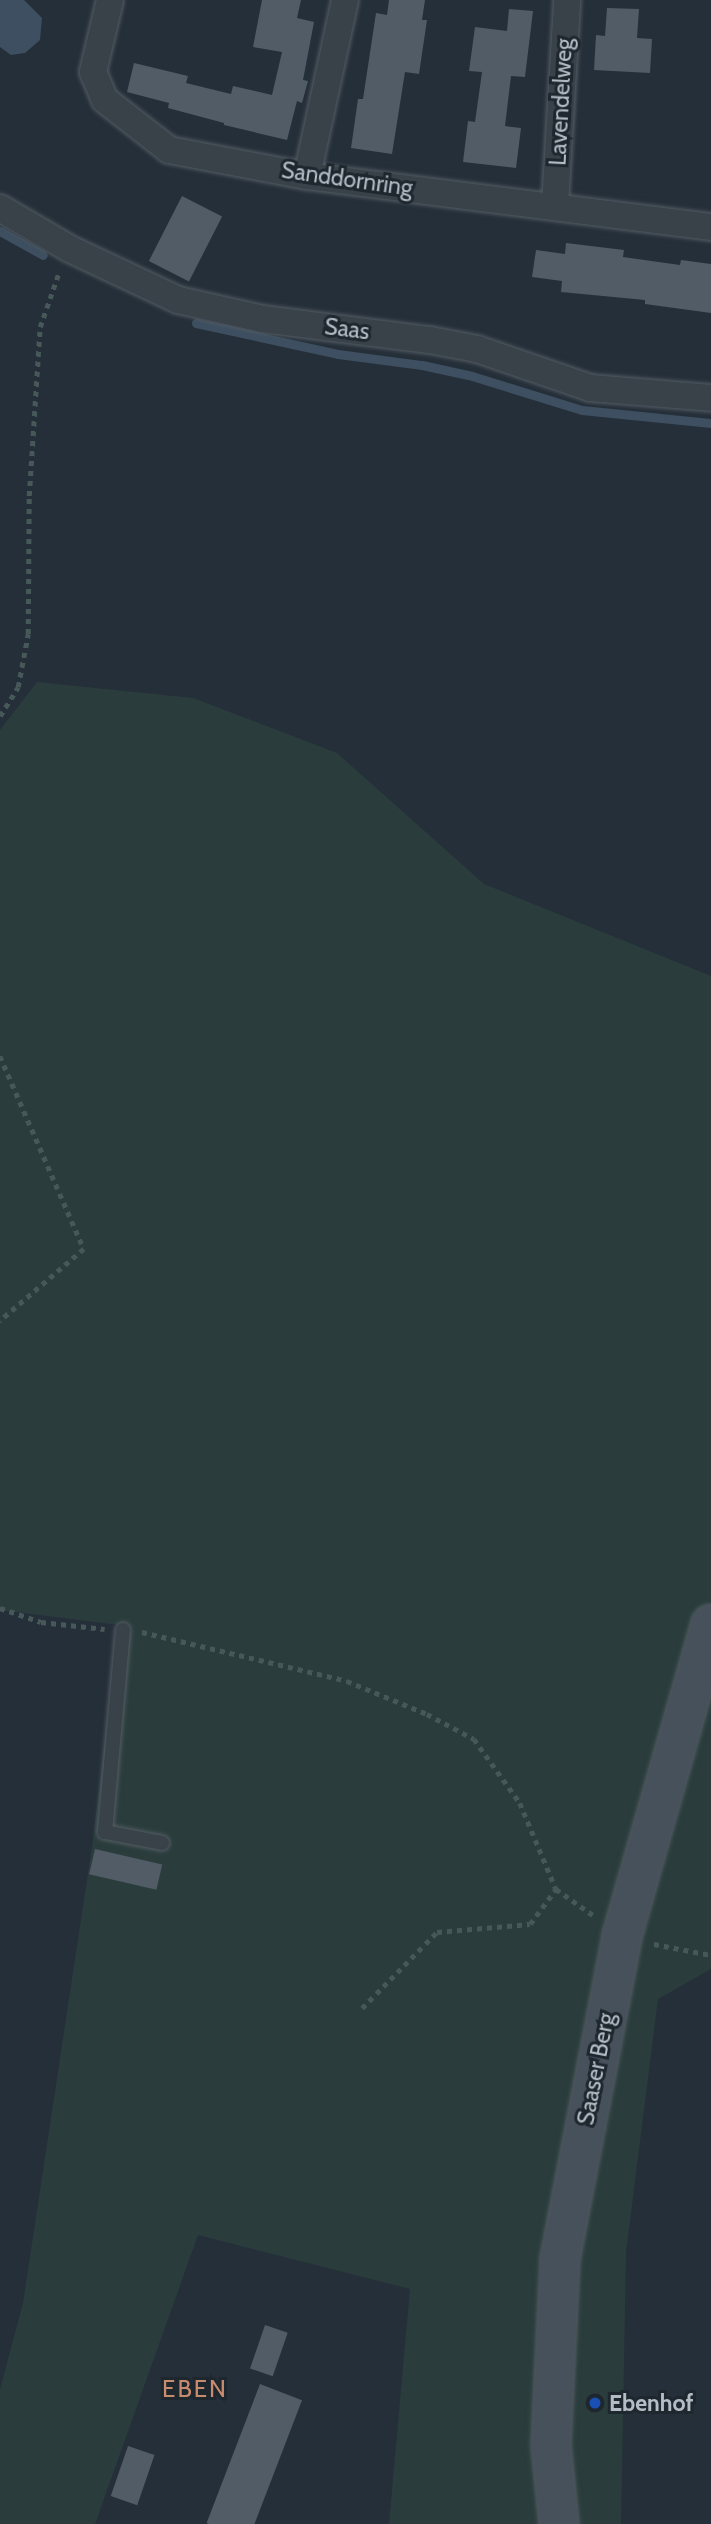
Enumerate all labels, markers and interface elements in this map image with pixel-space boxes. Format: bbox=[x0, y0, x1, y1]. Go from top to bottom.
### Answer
street label: Lavendelweg bbox=[544, 38, 578, 166]
street label: Sanddornring bbox=[280, 156, 414, 202]
street label: Saas bbox=[323, 313, 371, 345]
street label: Saaser Berg bbox=[572, 2011, 620, 2127]
district label: EBEN bbox=[163, 2375, 227, 2403]
place label: Ebenhof bbox=[609, 2389, 693, 2417]
marker: Ebenhof bbox=[587, 2395, 603, 2411]

